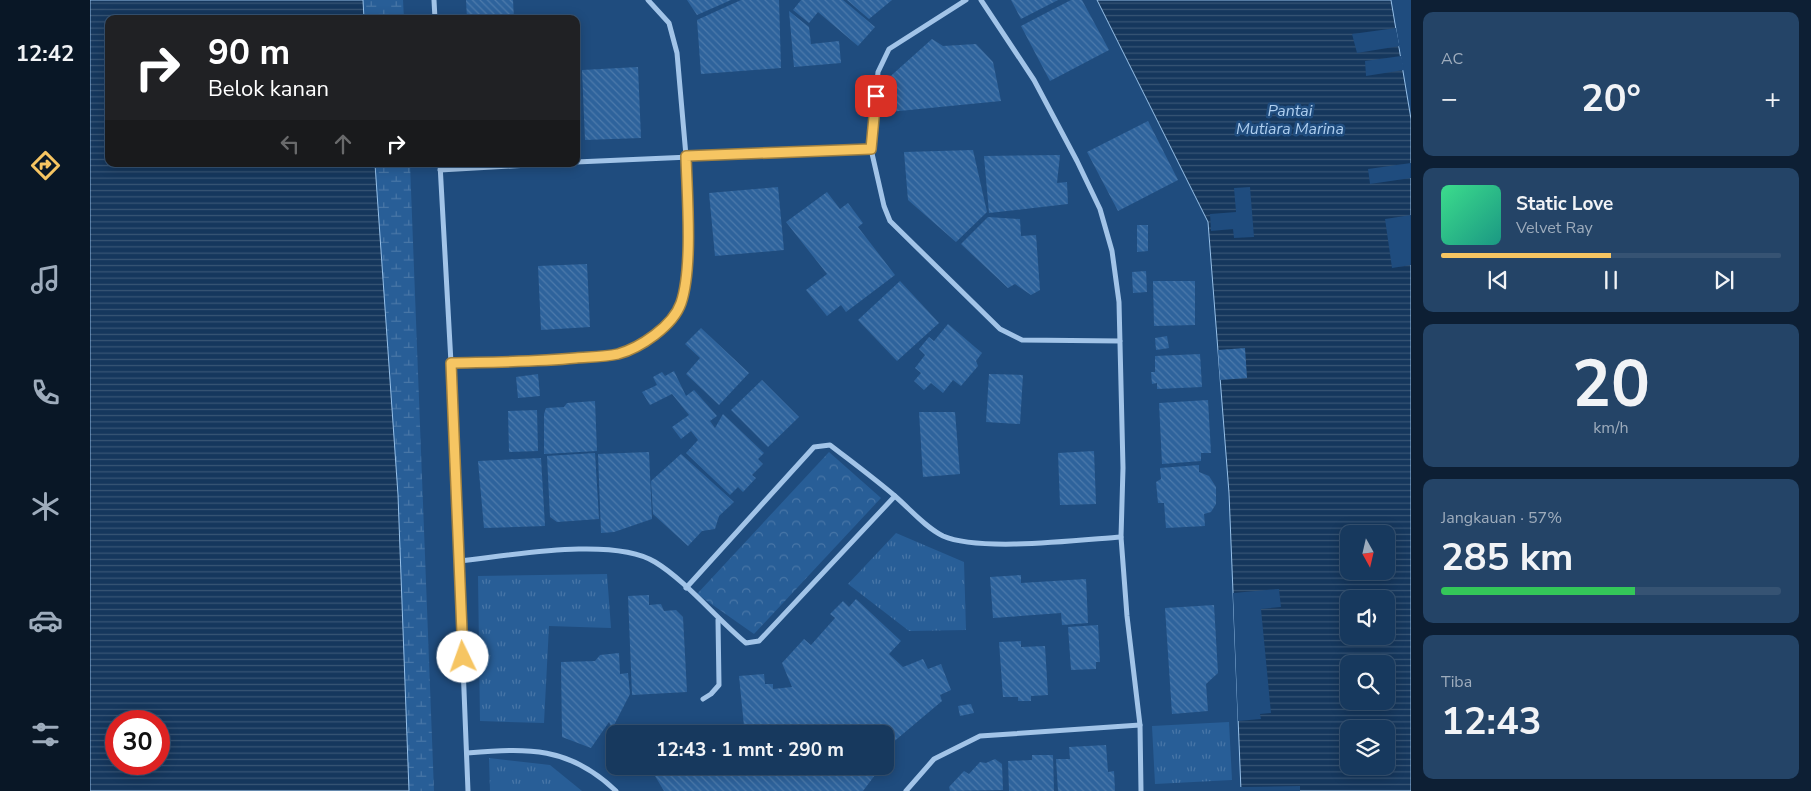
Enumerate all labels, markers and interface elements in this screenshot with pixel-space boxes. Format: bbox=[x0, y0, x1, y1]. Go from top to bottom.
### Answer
text: 90 m bbox=[208, 29, 290, 76]
icon: right bbox=[125, 35, 190, 100]
text: 12:42 bbox=[16, 39, 74, 69]
text: AC bbox=[1441, 48, 1463, 70]
text: 20° bbox=[1581, 73, 1641, 124]
text: Belok kanan bbox=[208, 74, 329, 104]
pin bbox=[855, 75, 897, 117]
text: − bbox=[1441, 80, 1458, 118]
text: + bbox=[1764, 80, 1781, 118]
icon: arrive bbox=[862, 82, 890, 110]
water label: Pantai Mutiara Marina bbox=[1236, 100, 1344, 140]
icon: left bbox=[276, 130, 304, 158]
icon: ahead bbox=[329, 130, 357, 158]
icon: right bbox=[382, 130, 410, 158]
icon: directions bbox=[28, 148, 63, 183]
text: Static Love bbox=[1516, 191, 1613, 217]
text: Velvet Ray bbox=[1516, 217, 1593, 239]
icon: music bbox=[28, 262, 63, 297]
icon: previous bbox=[1484, 266, 1512, 294]
icon: pause bbox=[1597, 266, 1625, 294]
icon: next bbox=[1710, 266, 1738, 294]
text: 20 bbox=[1572, 340, 1650, 429]
icon: phone bbox=[28, 375, 63, 410]
text: km/h bbox=[1593, 417, 1629, 439]
icon: climate bbox=[28, 489, 63, 524]
text: Jangkauan · 57% bbox=[1441, 507, 1562, 529]
north arrow bbox=[1340, 525, 1395, 580]
map controls bbox=[1340, 525, 1395, 775]
text: 285 km bbox=[1441, 532, 1573, 583]
button: sound bbox=[1340, 590, 1395, 645]
icon: car bbox=[28, 603, 63, 638]
position arrow bbox=[436, 630, 488, 682]
button: search bbox=[1340, 655, 1395, 710]
text: Tiba bbox=[1441, 671, 1472, 693]
text: 12:43 bbox=[1441, 696, 1542, 747]
speed limit sign: 30 bbox=[105, 710, 170, 775]
icon: filters bbox=[28, 717, 63, 752]
button: layers bbox=[1340, 720, 1395, 775]
text: 12:43 · 1 mnt · 290 m bbox=[656, 737, 844, 763]

